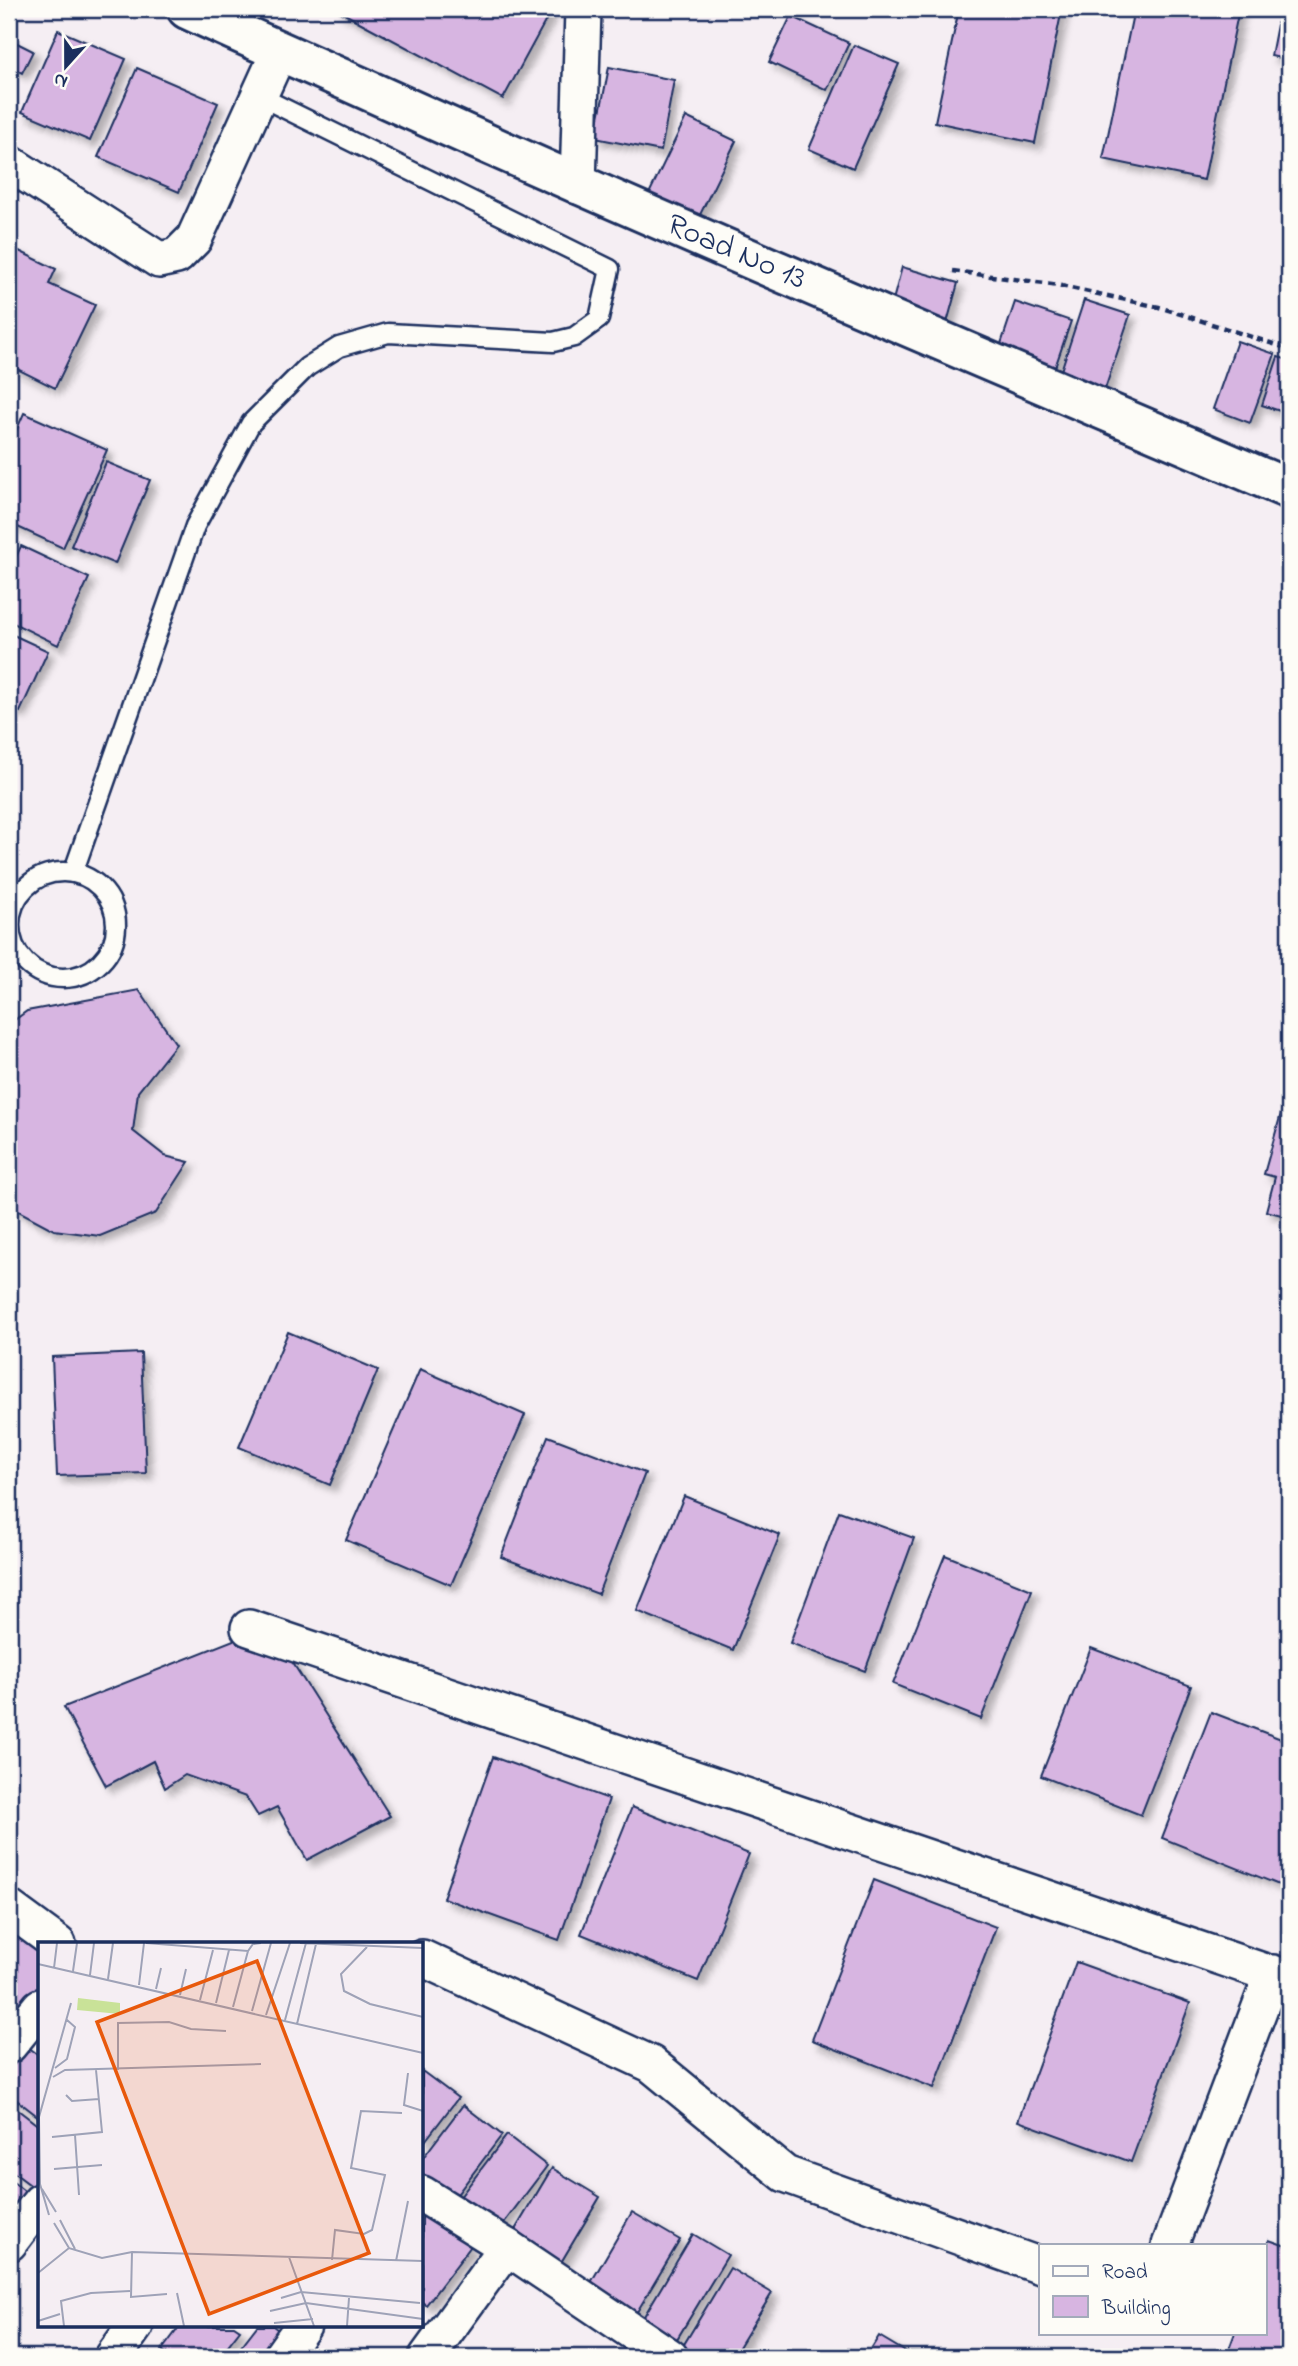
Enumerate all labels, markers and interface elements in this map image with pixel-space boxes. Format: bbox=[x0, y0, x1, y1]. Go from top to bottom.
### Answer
north arrow bbox=[32, 32, 102, 102]
text: N bbox=[50, 65, 72, 94]
street label: Road No 13 bbox=[659, 203, 813, 303]
inset map bbox=[38, 1942, 424, 2328]
legend bbox=[1039, 2244, 1266, 2334]
text: Road bbox=[1102, 2258, 1148, 2288]
text: Building bbox=[1101, 2294, 1171, 2326]

